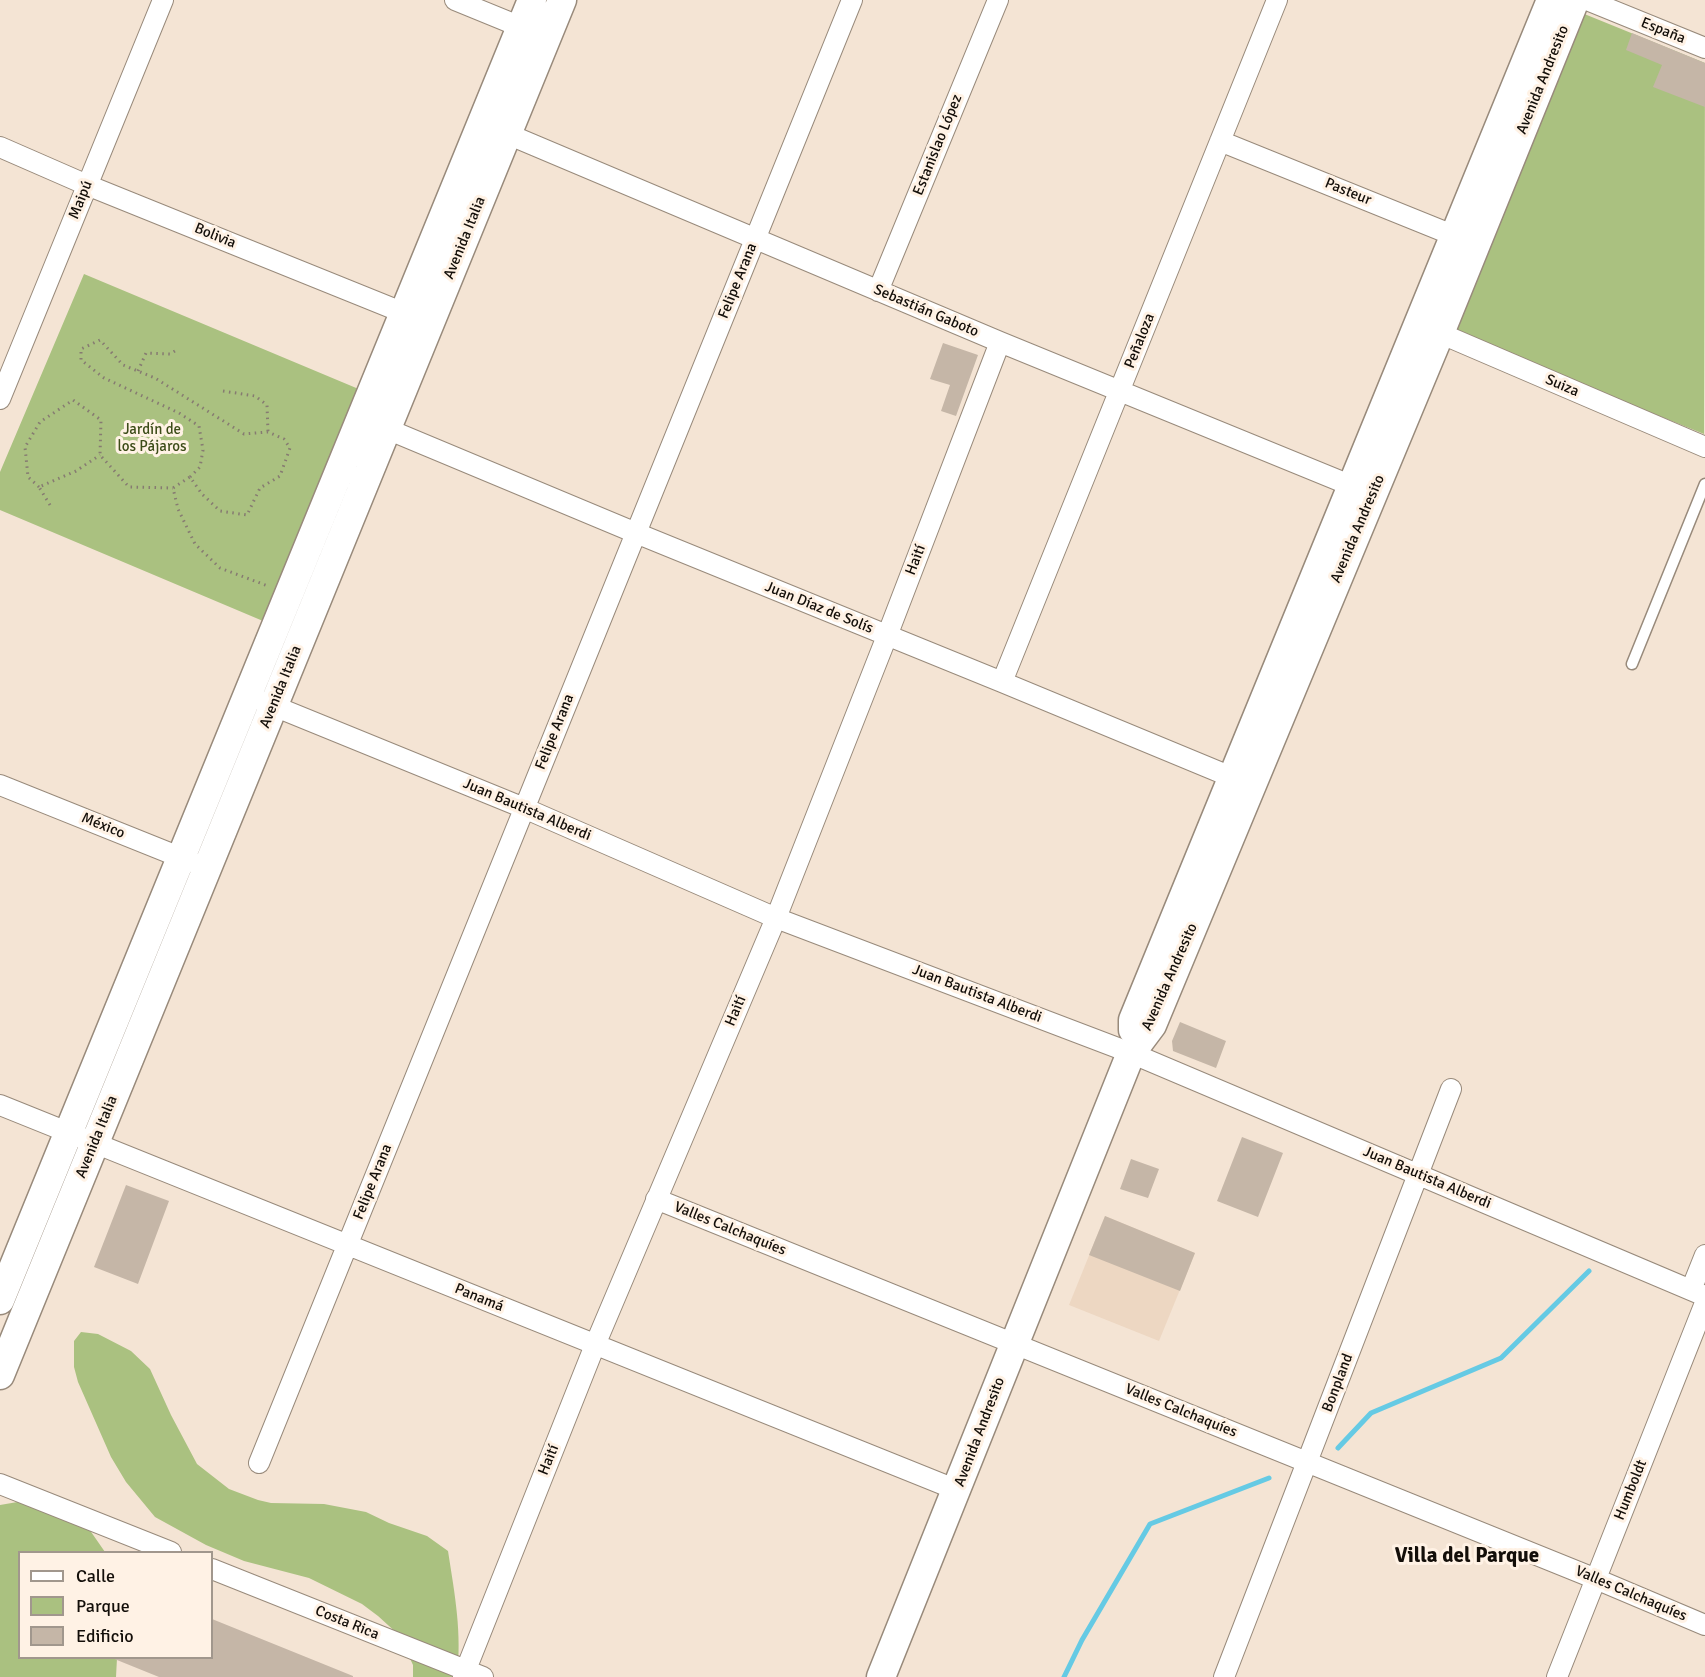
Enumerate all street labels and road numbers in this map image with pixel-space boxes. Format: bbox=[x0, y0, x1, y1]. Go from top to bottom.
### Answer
street label: España bbox=[1638, 14, 1688, 48]
street label: Avenida Andresito bbox=[1513, 23, 1573, 137]
street label: Estanislao López bbox=[910, 92, 966, 198]
street label: Pasteur bbox=[1322, 175, 1374, 209]
street label: Maipú bbox=[65, 178, 97, 222]
street label: Avenida Italia bbox=[440, 194, 490, 282]
street label: Bolivia bbox=[191, 220, 239, 252]
street label: Felipe Arana bbox=[715, 241, 761, 321]
street label: Sebastián Gaboto bbox=[871, 281, 981, 341]
street label: Peñaloza bbox=[1121, 311, 1159, 371]
street label: Suiza bbox=[1542, 371, 1582, 401]
street label: Avenida Andresito bbox=[1327, 472, 1389, 586]
street label: Haití bbox=[902, 542, 930, 578]
street label: Juan Díaz de Solís bbox=[762, 578, 876, 638]
street label: Avenida Italia bbox=[256, 643, 306, 731]
street label: Felipe Arana bbox=[532, 692, 578, 772]
street label: Juan Bautista Alberdi bbox=[460, 775, 594, 845]
street label: México bbox=[79, 809, 127, 843]
street label: Avenida Andresito bbox=[1138, 920, 1202, 1034]
street label: Juan Bautista Alberdi bbox=[910, 961, 1044, 1027]
street label: Haití bbox=[722, 993, 750, 1029]
street label: Avenida Italia bbox=[72, 1093, 122, 1181]
street label: Felipe Arana bbox=[350, 1142, 396, 1222]
street label: Juan Bautista Alberdi bbox=[1360, 1143, 1494, 1213]
street label: Valles Calchaquíes bbox=[671, 1198, 789, 1260]
street label: Panamá bbox=[452, 1280, 506, 1316]
street label: Bonpland bbox=[1319, 1351, 1357, 1415]
street label: Avenida Andresito bbox=[951, 1375, 1009, 1489]
street label: Valles Calchaquíes bbox=[1122, 1380, 1240, 1442]
street label: Haití bbox=[535, 1442, 563, 1478]
street label: Humboldt bbox=[1611, 1457, 1651, 1523]
street label: Valles Calchaquíes bbox=[1573, 1562, 1689, 1626]
street label: Costa Rica bbox=[312, 1602, 382, 1644]

